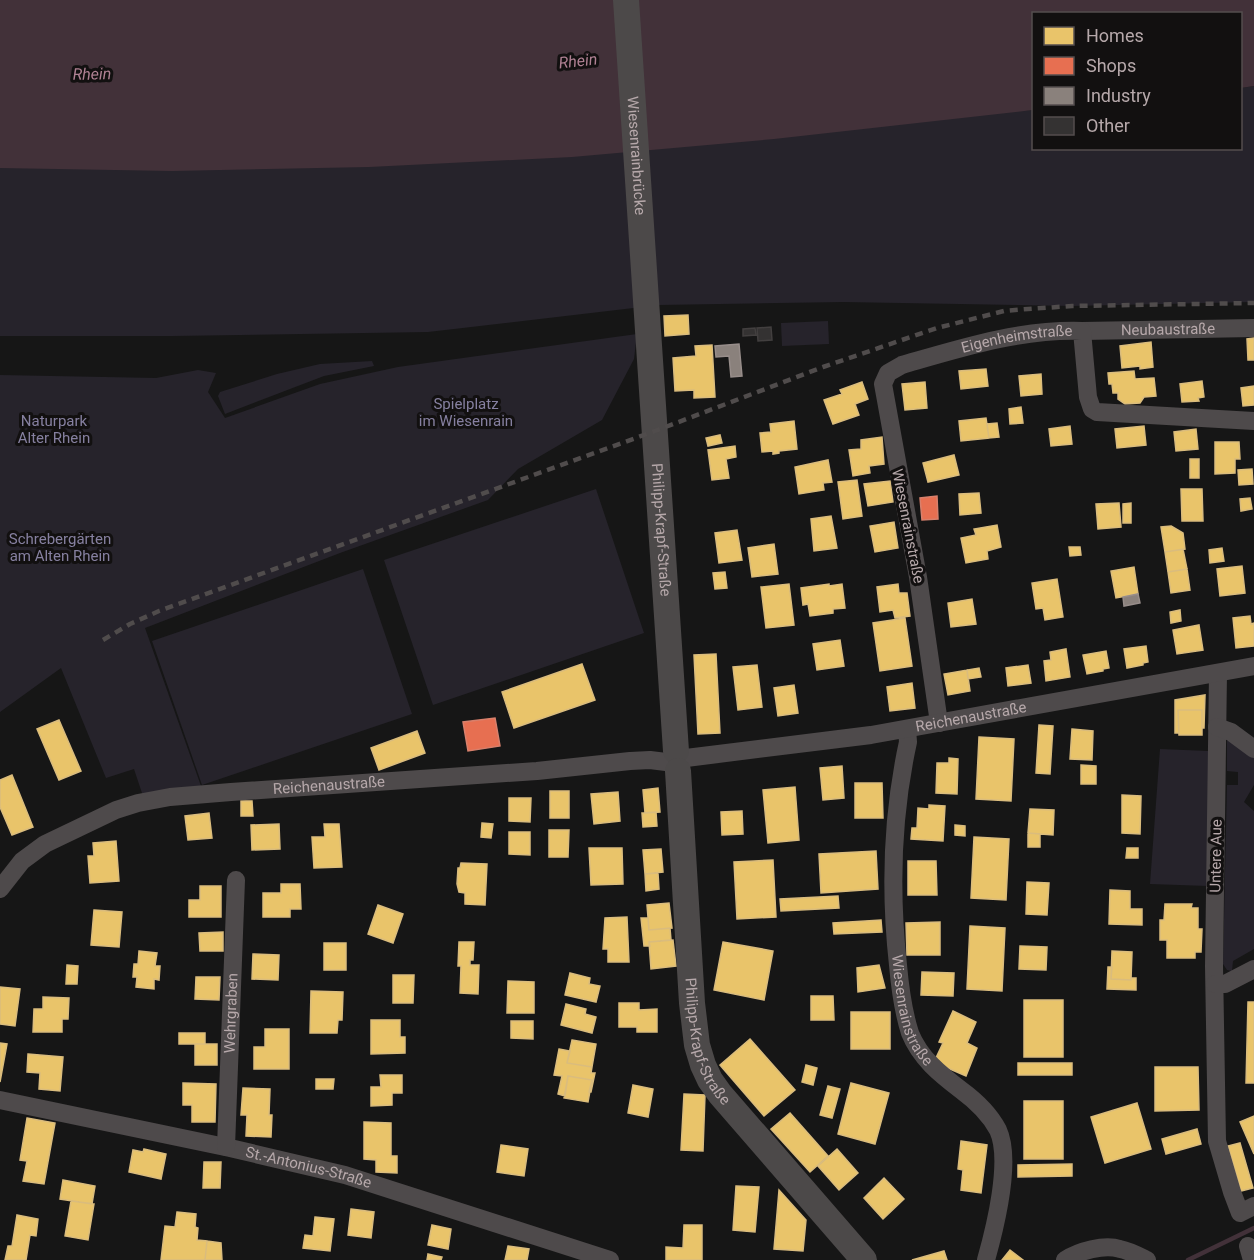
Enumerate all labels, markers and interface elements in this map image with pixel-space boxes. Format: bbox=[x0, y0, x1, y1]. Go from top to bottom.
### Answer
legend bbox=[1032, 12, 1242, 150]
text: Homes bbox=[1086, 25, 1144, 46]
water label: Rhein bbox=[558, 50, 598, 72]
text: Shops bbox=[1086, 55, 1136, 76]
water label: Rhein bbox=[72, 64, 112, 84]
text: Industry bbox=[1086, 85, 1151, 106]
street label: Wiesenrainbrücke bbox=[623, 96, 649, 216]
text: Other bbox=[1086, 115, 1130, 136]
street label: Neubaustraße bbox=[1121, 320, 1215, 339]
street label: Eigenheimstraße bbox=[959, 322, 1073, 357]
park label: Spielplatz im Wiesenrain bbox=[419, 395, 513, 430]
park label: Naturpark Alter Rhein bbox=[18, 412, 90, 447]
street label: Philipp-Krapf-Straße bbox=[648, 463, 675, 597]
street label: Wiesenrainstraße bbox=[888, 467, 928, 585]
park label: Schrebergärten am Alten Rhein bbox=[9, 530, 111, 565]
street label: Reichenaustraße bbox=[914, 698, 1028, 736]
street label: Reichenaustraße bbox=[272, 772, 386, 798]
street label: Untere Aue bbox=[1206, 819, 1226, 893]
street label: Wiesenrainstraße bbox=[888, 954, 937, 1070]
street label: Wehrgraben bbox=[221, 973, 242, 1054]
street label: Philipp-Krapf-Straße bbox=[681, 977, 734, 1109]
street label: St.-Antonius-Straße bbox=[244, 1143, 374, 1192]

